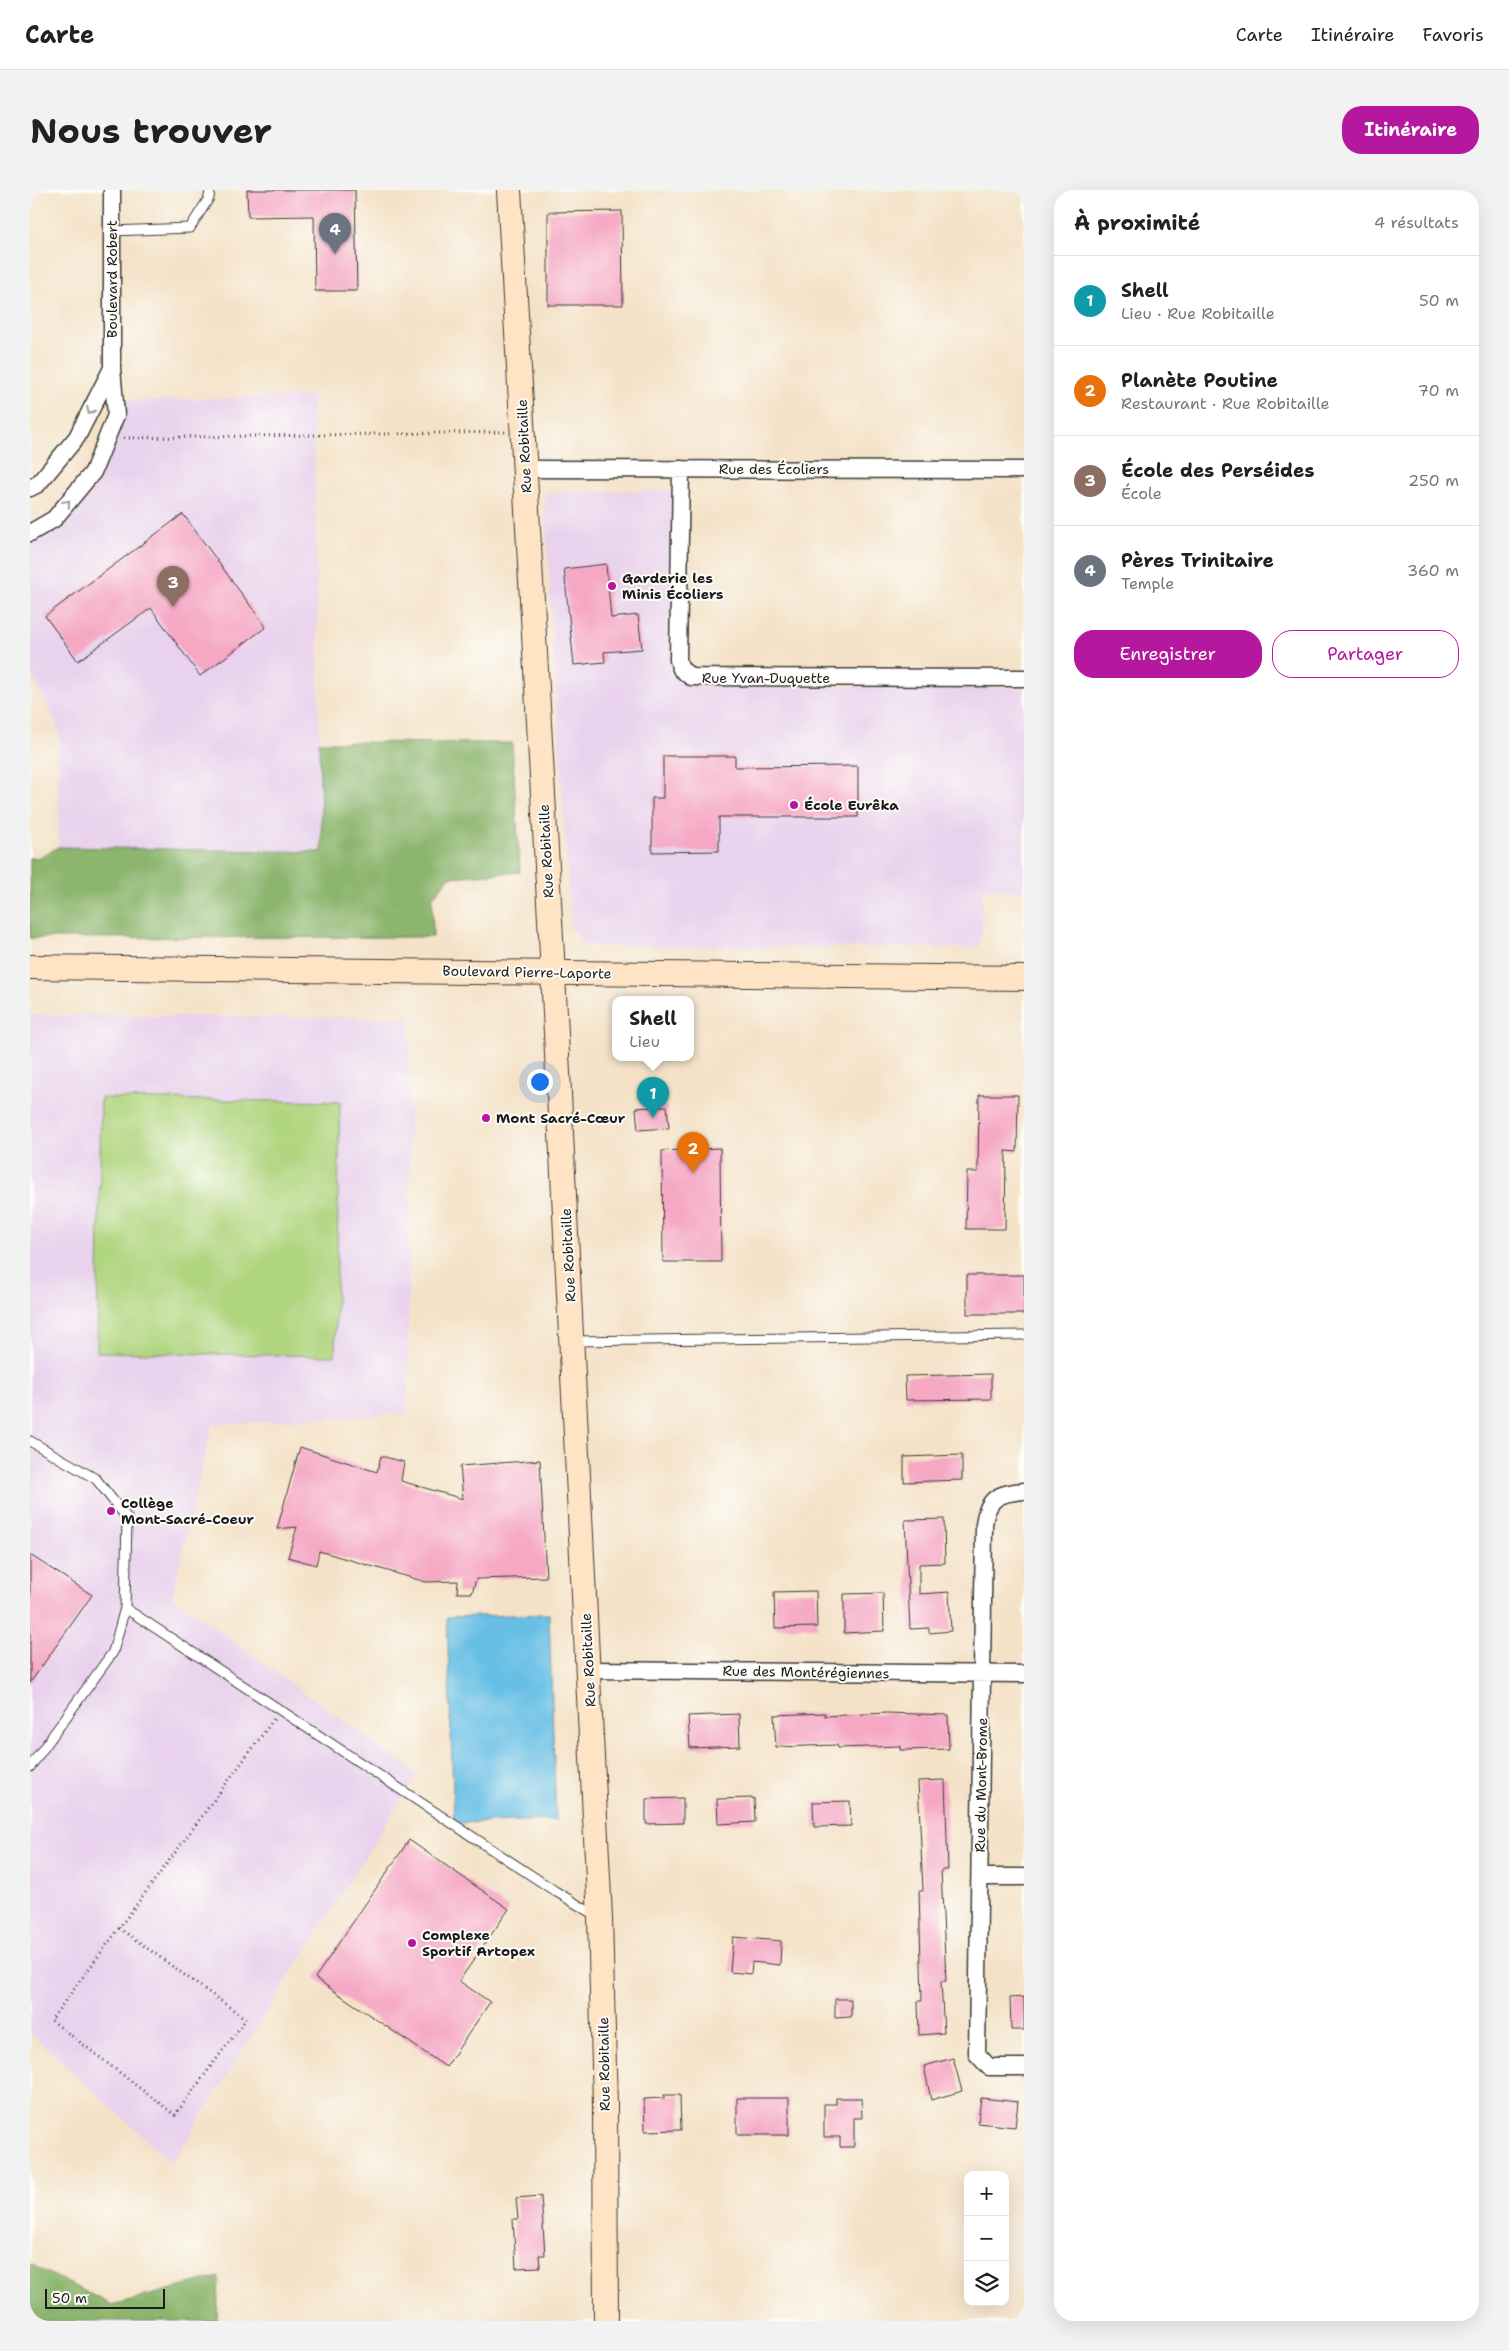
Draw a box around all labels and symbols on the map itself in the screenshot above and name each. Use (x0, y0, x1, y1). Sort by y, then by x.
pin: 4 (319, 213, 351, 254)
street label: Boulevard Robert (103, 220, 121, 338)
street label: Rue Robitaille (513, 398, 535, 493)
one-way arrow (86, 406, 96, 415)
street label: Rue des Écoliers (719, 460, 829, 478)
one-way arrow (62, 499, 71, 508)
pin: 3 (157, 566, 189, 607)
place label: Garderie les Minis Écoliers (622, 569, 724, 603)
marker: Garderie les Minis Écoliers (606, 580, 618, 592)
street label: Rue Yvan-Duquette (702, 669, 830, 687)
place label: École Eurêka (804, 796, 899, 814)
marker: École Eurêka (788, 799, 800, 811)
street label: Rue Robitaille (535, 803, 557, 898)
street label: Boulevard Pierre-Laporte (442, 962, 612, 982)
your location (527, 1069, 553, 1095)
pin: 1 (637, 1077, 669, 1118)
place label: Mont Sacré-Cœur (496, 1109, 626, 1127)
marker: Mont Sacré-Cœur (480, 1112, 492, 1124)
pin: 2 (677, 1132, 709, 1173)
street label: Rue Robitaille (557, 1207, 579, 1302)
place label: Collège Mont-Sacré-Coeur (121, 1494, 255, 1528)
marker: Collège Mont-Sacré-Coeur (105, 1505, 117, 1517)
street label: Rue Robitaille (577, 1612, 599, 1707)
street label: Rue des Montérégiennes (722, 1662, 890, 1682)
street label: Rue du Mont-Brome (971, 1717, 991, 1853)
place label: Complexe Sportif Artopex (422, 1926, 535, 1960)
marker: Complexe Sportif Artopex (406, 1937, 418, 1949)
street label: Rue Robitaille (594, 2017, 614, 2111)
scale bar (45, 2286, 165, 2309)

